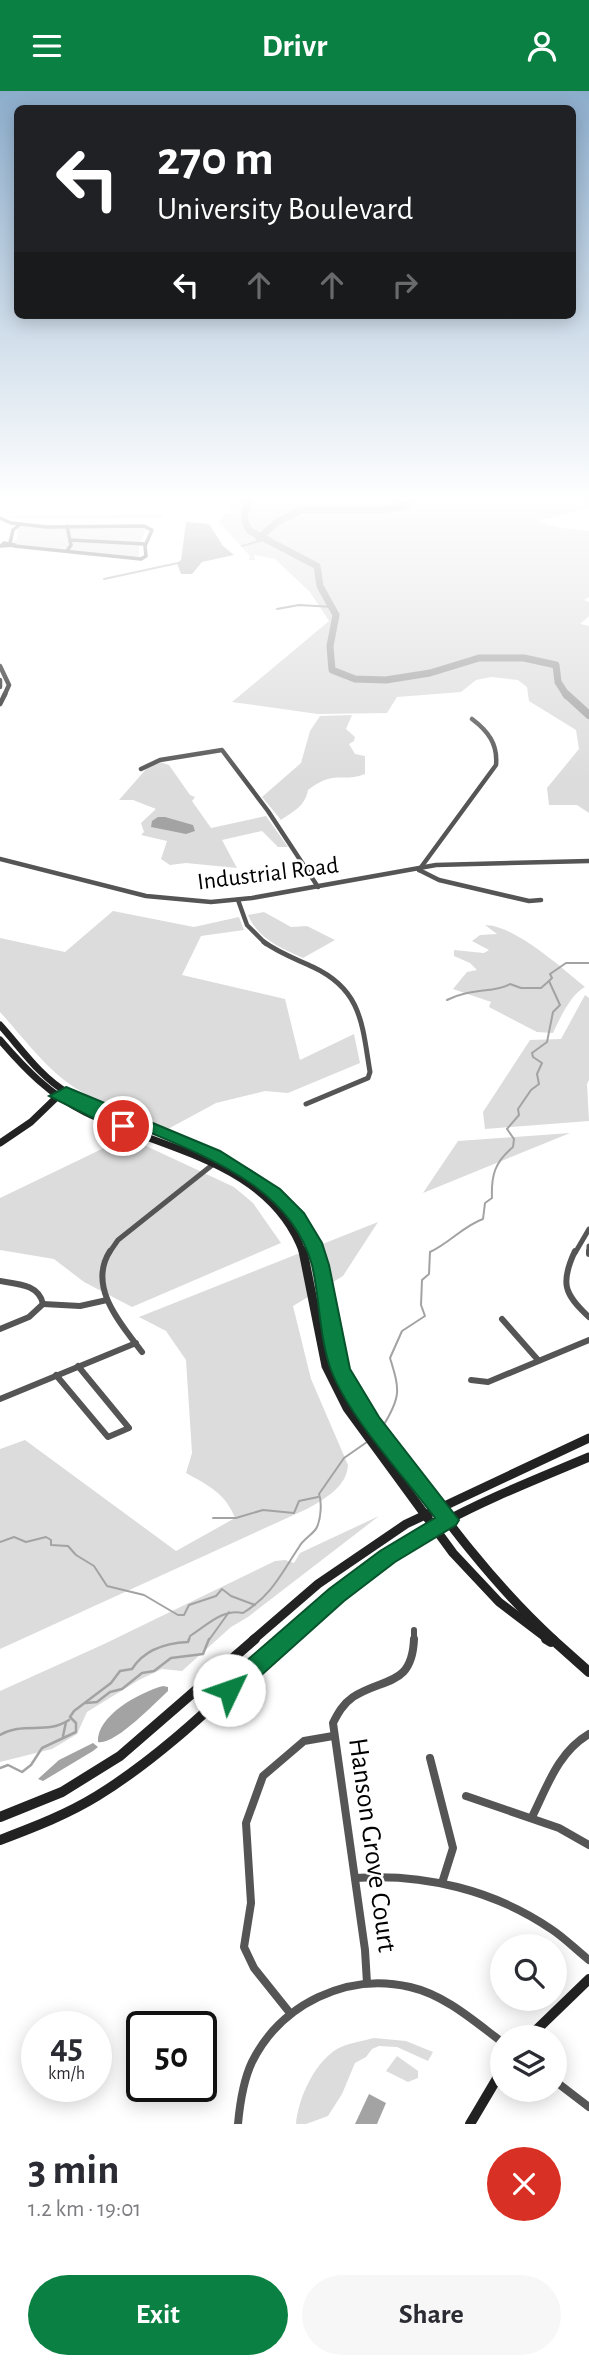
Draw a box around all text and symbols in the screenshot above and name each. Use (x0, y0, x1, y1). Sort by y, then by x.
icon: menu (28, 27, 66, 65)
icon: person (523, 27, 561, 65)
text: Drivr (262, 30, 327, 62)
icon: left (42, 133, 133, 224)
text: 270 m (157, 135, 274, 184)
text: University Boulevard (157, 193, 413, 225)
icon: left (167, 266, 205, 304)
icon: ahead (240, 266, 278, 304)
icon: ahead (313, 266, 351, 304)
icon: right (386, 266, 424, 304)
street label: Industrial Road (196, 853, 340, 895)
pin (93, 1096, 153, 1156)
icon: arrive (104, 1107, 142, 1145)
position arrow (192, 1653, 266, 1727)
street label: Hanson Grove Court (343, 1736, 401, 1954)
map controls (490, 1934, 567, 2102)
button: search (490, 1934, 567, 2011)
speed limit sign: 50 (126, 2011, 217, 2102)
button: layers (490, 2025, 567, 2102)
text: 45 (50, 2030, 83, 2065)
text: km/h (48, 2065, 85, 2083)
button: close (487, 2147, 561, 2221)
text: 3 min (28, 2149, 120, 2191)
text: 1.2 km · 19:01 (28, 2198, 141, 2221)
button: Exit (28, 2275, 288, 2355)
button: Share (302, 2275, 561, 2355)

